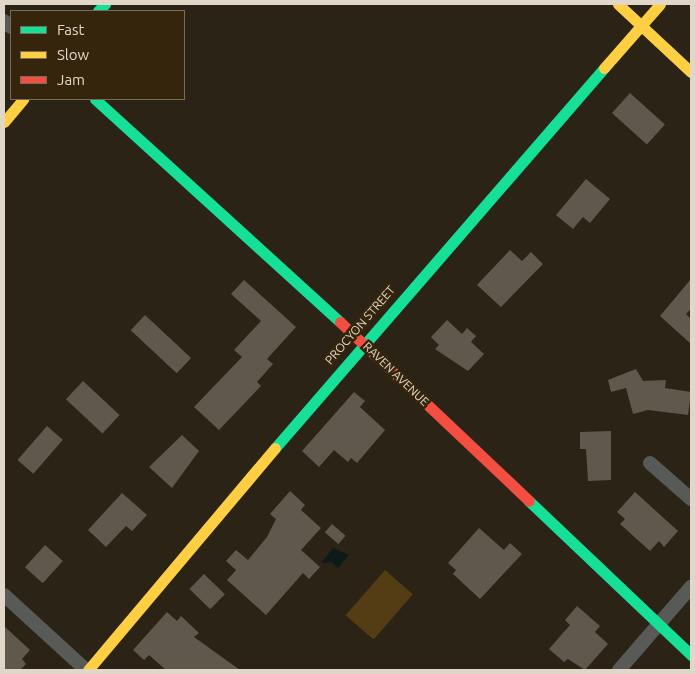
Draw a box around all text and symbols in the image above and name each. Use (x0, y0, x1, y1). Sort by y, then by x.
legend (10, 10, 185, 100)
text: Fast (57, 21, 84, 38)
text: Slow (57, 46, 89, 63)
text: Jam (57, 71, 85, 88)
street label: PROCYON STREET (322, 283, 398, 367)
street label: RAVEN AVENUE (360, 339, 432, 409)

